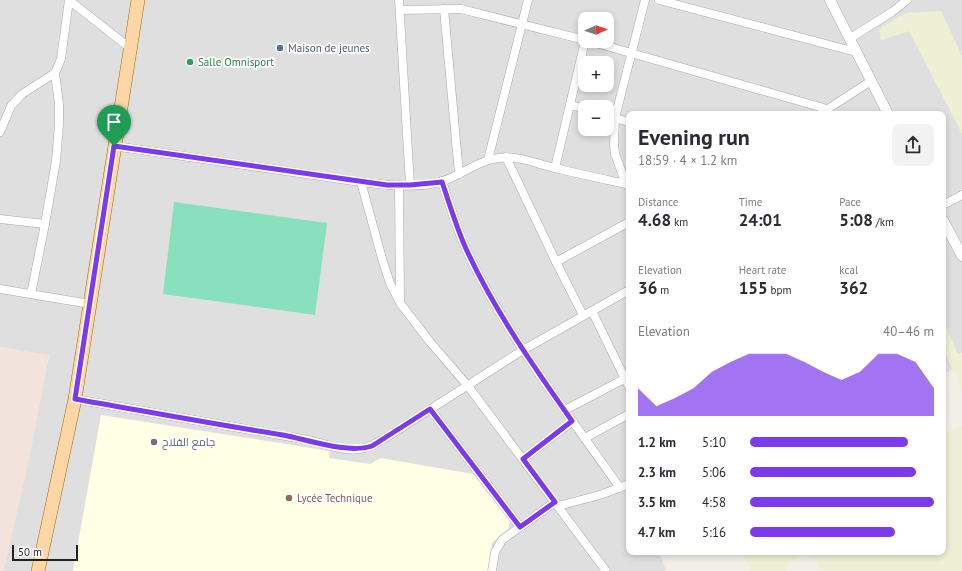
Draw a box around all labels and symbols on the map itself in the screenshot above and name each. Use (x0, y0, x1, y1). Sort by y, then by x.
north arrow (578, 12, 614, 48)
place label: Maison de jeunes (288, 41, 370, 55)
marker: Maison de jeunes (275, 43, 285, 53)
place label: Salle Omnisport (198, 55, 274, 69)
marker: Salle Omnisport (185, 57, 195, 67)
pin (97, 105, 131, 146)
place label: جامع الفلاح (162, 435, 215, 450)
marker: جامع الفلاح (149, 437, 159, 447)
place label: Lycée Technique (297, 491, 373, 505)
marker: Lycée Technique (284, 493, 294, 503)
scale bar (12, 543, 78, 562)

